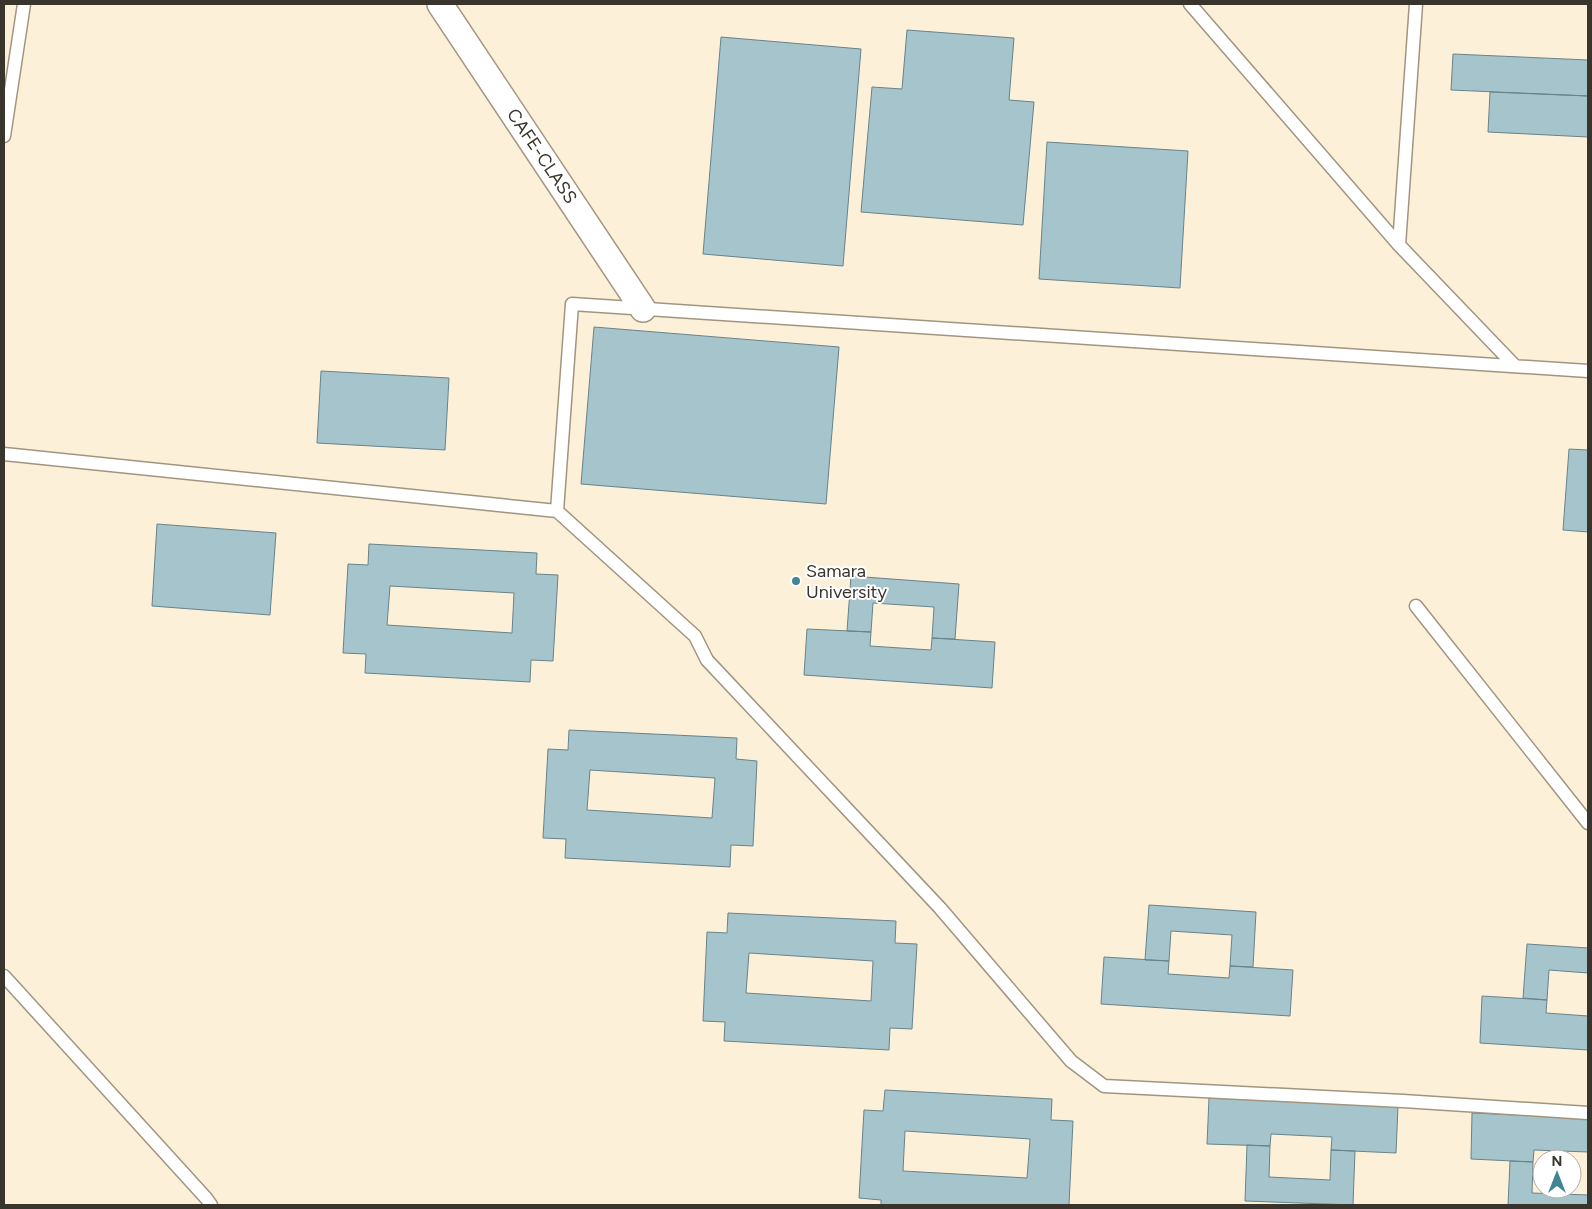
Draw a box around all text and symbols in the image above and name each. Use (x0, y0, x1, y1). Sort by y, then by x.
street label: CAFE-CLASS (502, 104, 582, 208)
place label: Samara University (806, 560, 887, 603)
marker: Samara University (790, 575, 802, 587)
north arrow (1532, 1149, 1582, 1199)
text: N (1552, 1153, 1562, 1170)

